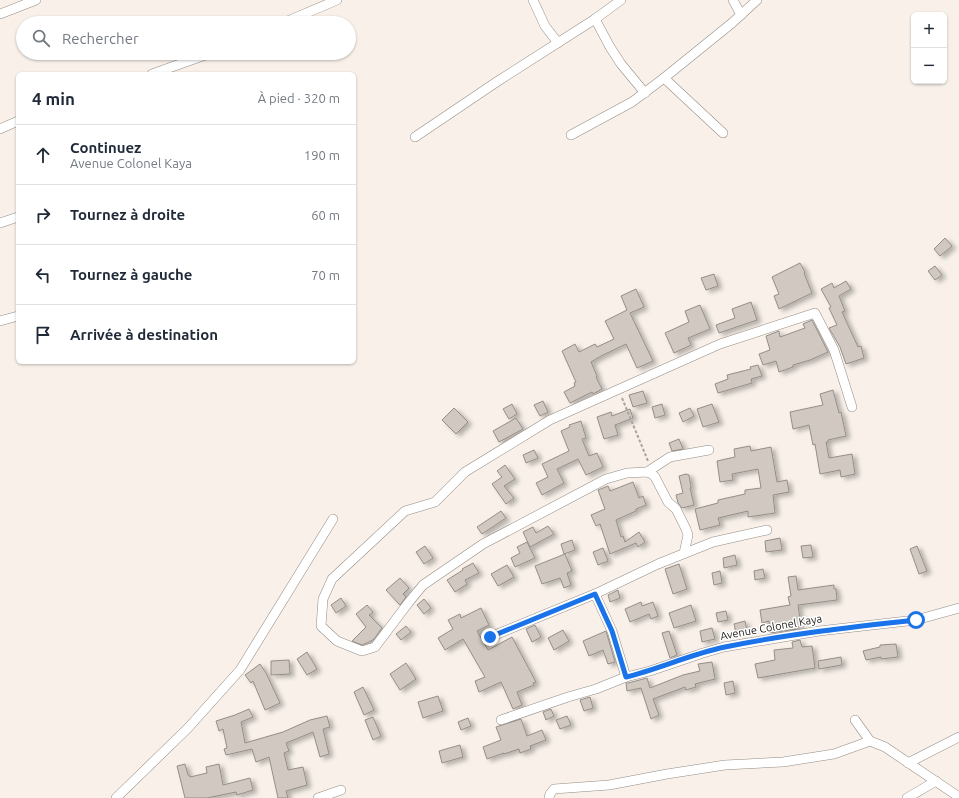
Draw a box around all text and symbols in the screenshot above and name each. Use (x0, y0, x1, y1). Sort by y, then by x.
map controls (911, 12, 947, 84)
button: + (911, 12, 947, 48)
search box (16, 16, 356, 60)
icon: search (30, 27, 52, 49)
text: Rechercher (62, 30, 139, 47)
button: − (911, 48, 947, 84)
text: 4 min (32, 89, 75, 108)
text: À pied · 320 m (258, 91, 340, 105)
text: Continuez (70, 139, 141, 156)
icon: ahead (32, 144, 54, 166)
text: 190 m (304, 148, 340, 162)
text: Avenue Colonel Kaya (70, 156, 192, 170)
icon: right (32, 204, 54, 226)
text: Tournez à droite (70, 206, 185, 223)
text: 60 m (311, 208, 340, 222)
icon: left (32, 264, 54, 286)
text: Tournez à gauche (70, 266, 193, 283)
text: 70 m (311, 268, 340, 282)
icon: arrive (32, 324, 54, 346)
text: Arrivée à destination (70, 326, 218, 343)
route start (907, 611, 925, 629)
street label: Avenue Colonel Kaya (719, 612, 823, 642)
route end (481, 628, 499, 646)

